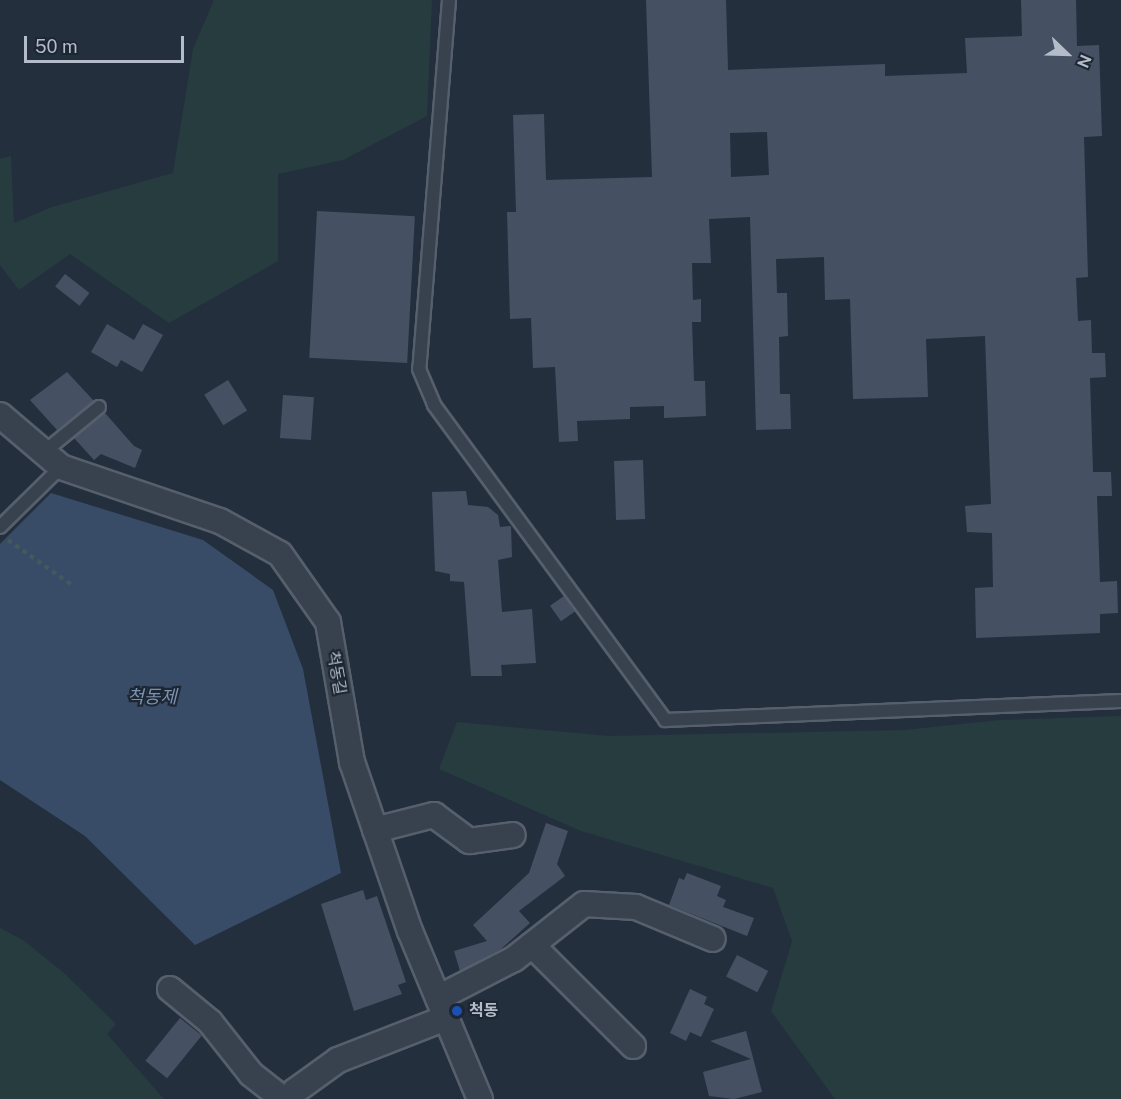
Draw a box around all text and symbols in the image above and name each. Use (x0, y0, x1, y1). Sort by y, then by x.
scale bar (27, 24, 188, 62)
north arrow (1037, 24, 1097, 84)
text: 50 m (35, 36, 78, 57)
text: N (1073, 52, 1095, 71)
street label: 척동길 (323, 650, 349, 696)
water label: 척동제 (127, 686, 177, 708)
place label: 척동 (469, 1001, 498, 1021)
marker: 척동 (450, 1004, 464, 1018)

